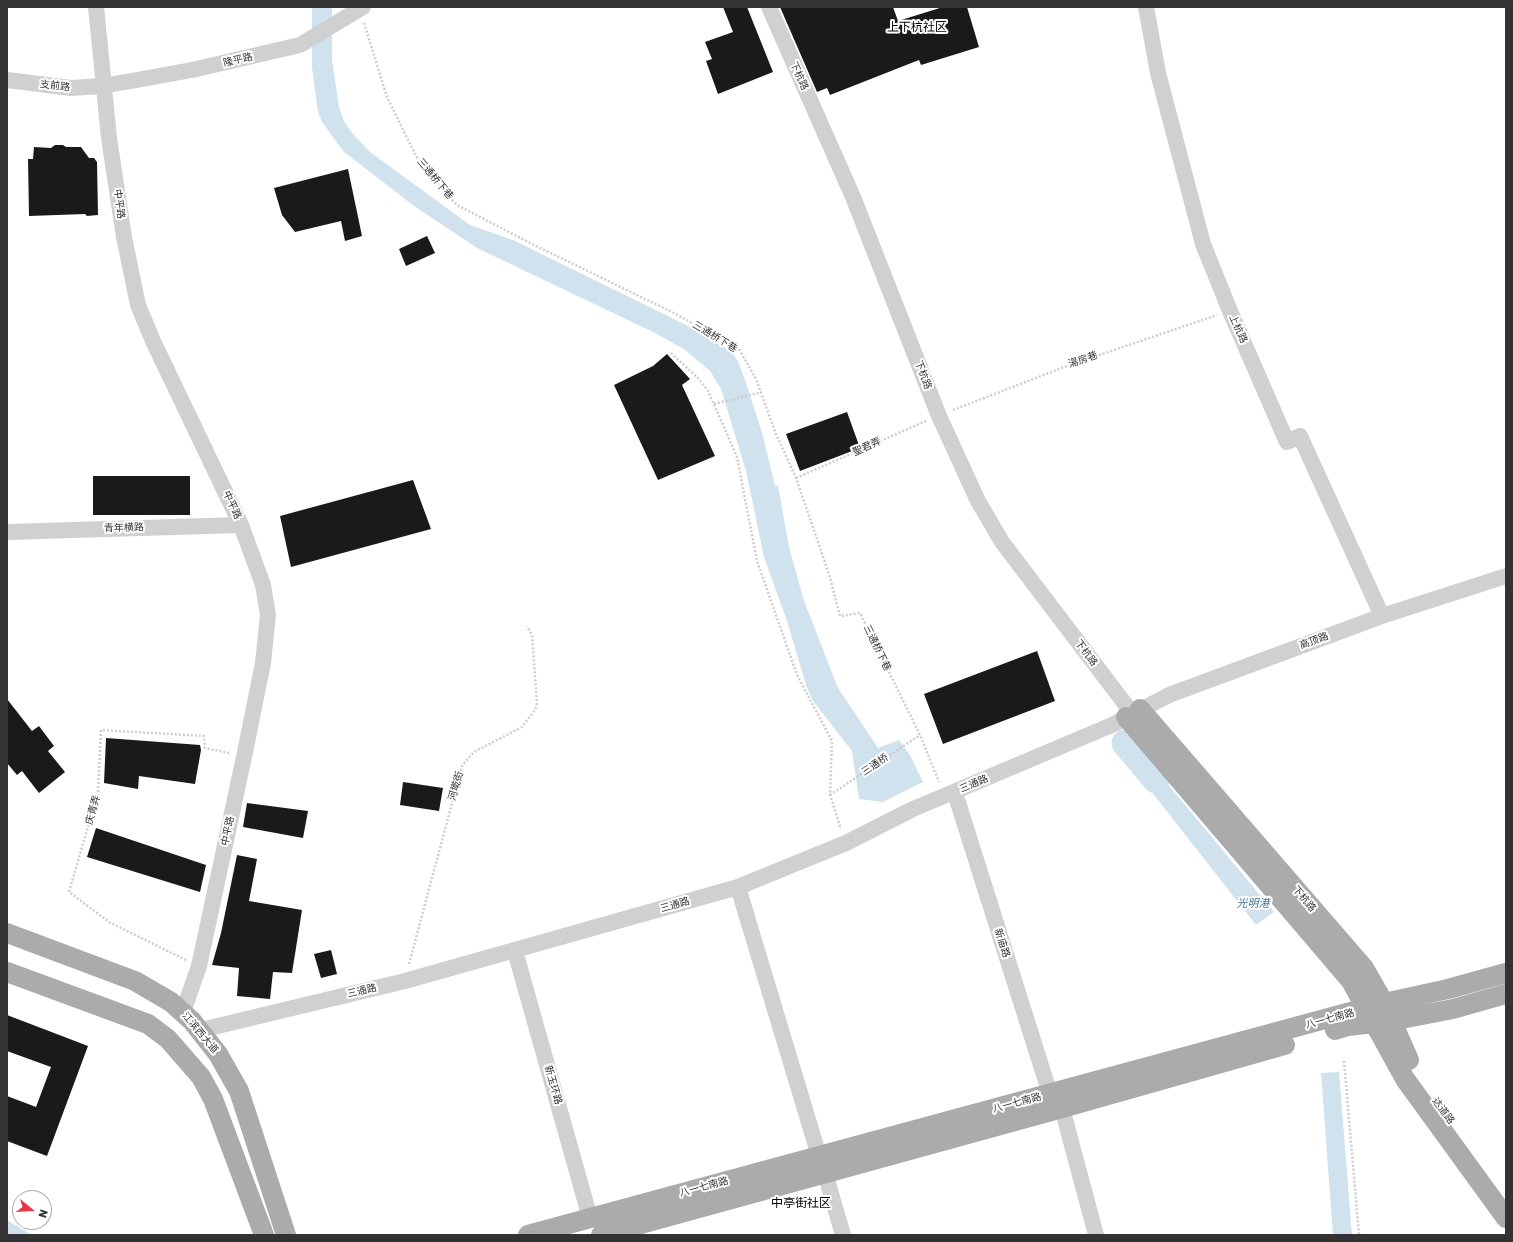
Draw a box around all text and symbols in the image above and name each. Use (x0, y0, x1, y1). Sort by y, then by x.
district label: 上下杭社区 (887, 21, 947, 35)
street label: 隆平路 (222, 51, 254, 69)
street label: 下杭路 (787, 60, 811, 92)
street label: 支前路 (39, 78, 71, 94)
street label: 三通桥下巷 (414, 156, 456, 202)
street label: 中平路 (111, 188, 127, 220)
street label: 上杭路 (1226, 313, 1250, 345)
street label: 三通桥下巷 (690, 319, 740, 355)
street label: 湯房巷 (1067, 349, 1099, 371)
street label: 下杭路 (912, 359, 934, 391)
street label: 聖君弄 (851, 435, 883, 459)
street label: 中平路 (220, 489, 244, 521)
street label: 青年横路 (104, 521, 144, 535)
street label: 三通桥下巷 (861, 623, 893, 673)
street label: 高顶路 (1298, 630, 1330, 652)
street label: 下杭路 (1072, 637, 1100, 669)
street label: 三通桥 (859, 752, 891, 778)
street label: 河墘街 (446, 770, 466, 802)
street label: 三通路 (958, 773, 990, 795)
street label: 庆青弄 (83, 794, 103, 826)
street label: 中平路 (219, 815, 237, 847)
street label: 下杭路 (1290, 884, 1318, 914)
street label: 三通路 (659, 895, 691, 915)
water label: 光明港 (1237, 897, 1269, 911)
street label: 新庙路 (992, 927, 1012, 959)
street label: 三通路 (346, 982, 378, 1000)
street label: 八一七南路 (1304, 1007, 1356, 1031)
street label: 江滨西大道 (179, 1010, 221, 1056)
street label: 新玉环路 (542, 1064, 564, 1106)
street label: 八一七南路 (991, 1091, 1043, 1115)
street label: 达道路 (1429, 1095, 1457, 1127)
street label: 八一七南路 (678, 1175, 730, 1199)
north arrow (12, 1190, 52, 1230)
district label: 中亭街社区 (771, 1197, 831, 1211)
text: N (36, 1208, 50, 1219)

